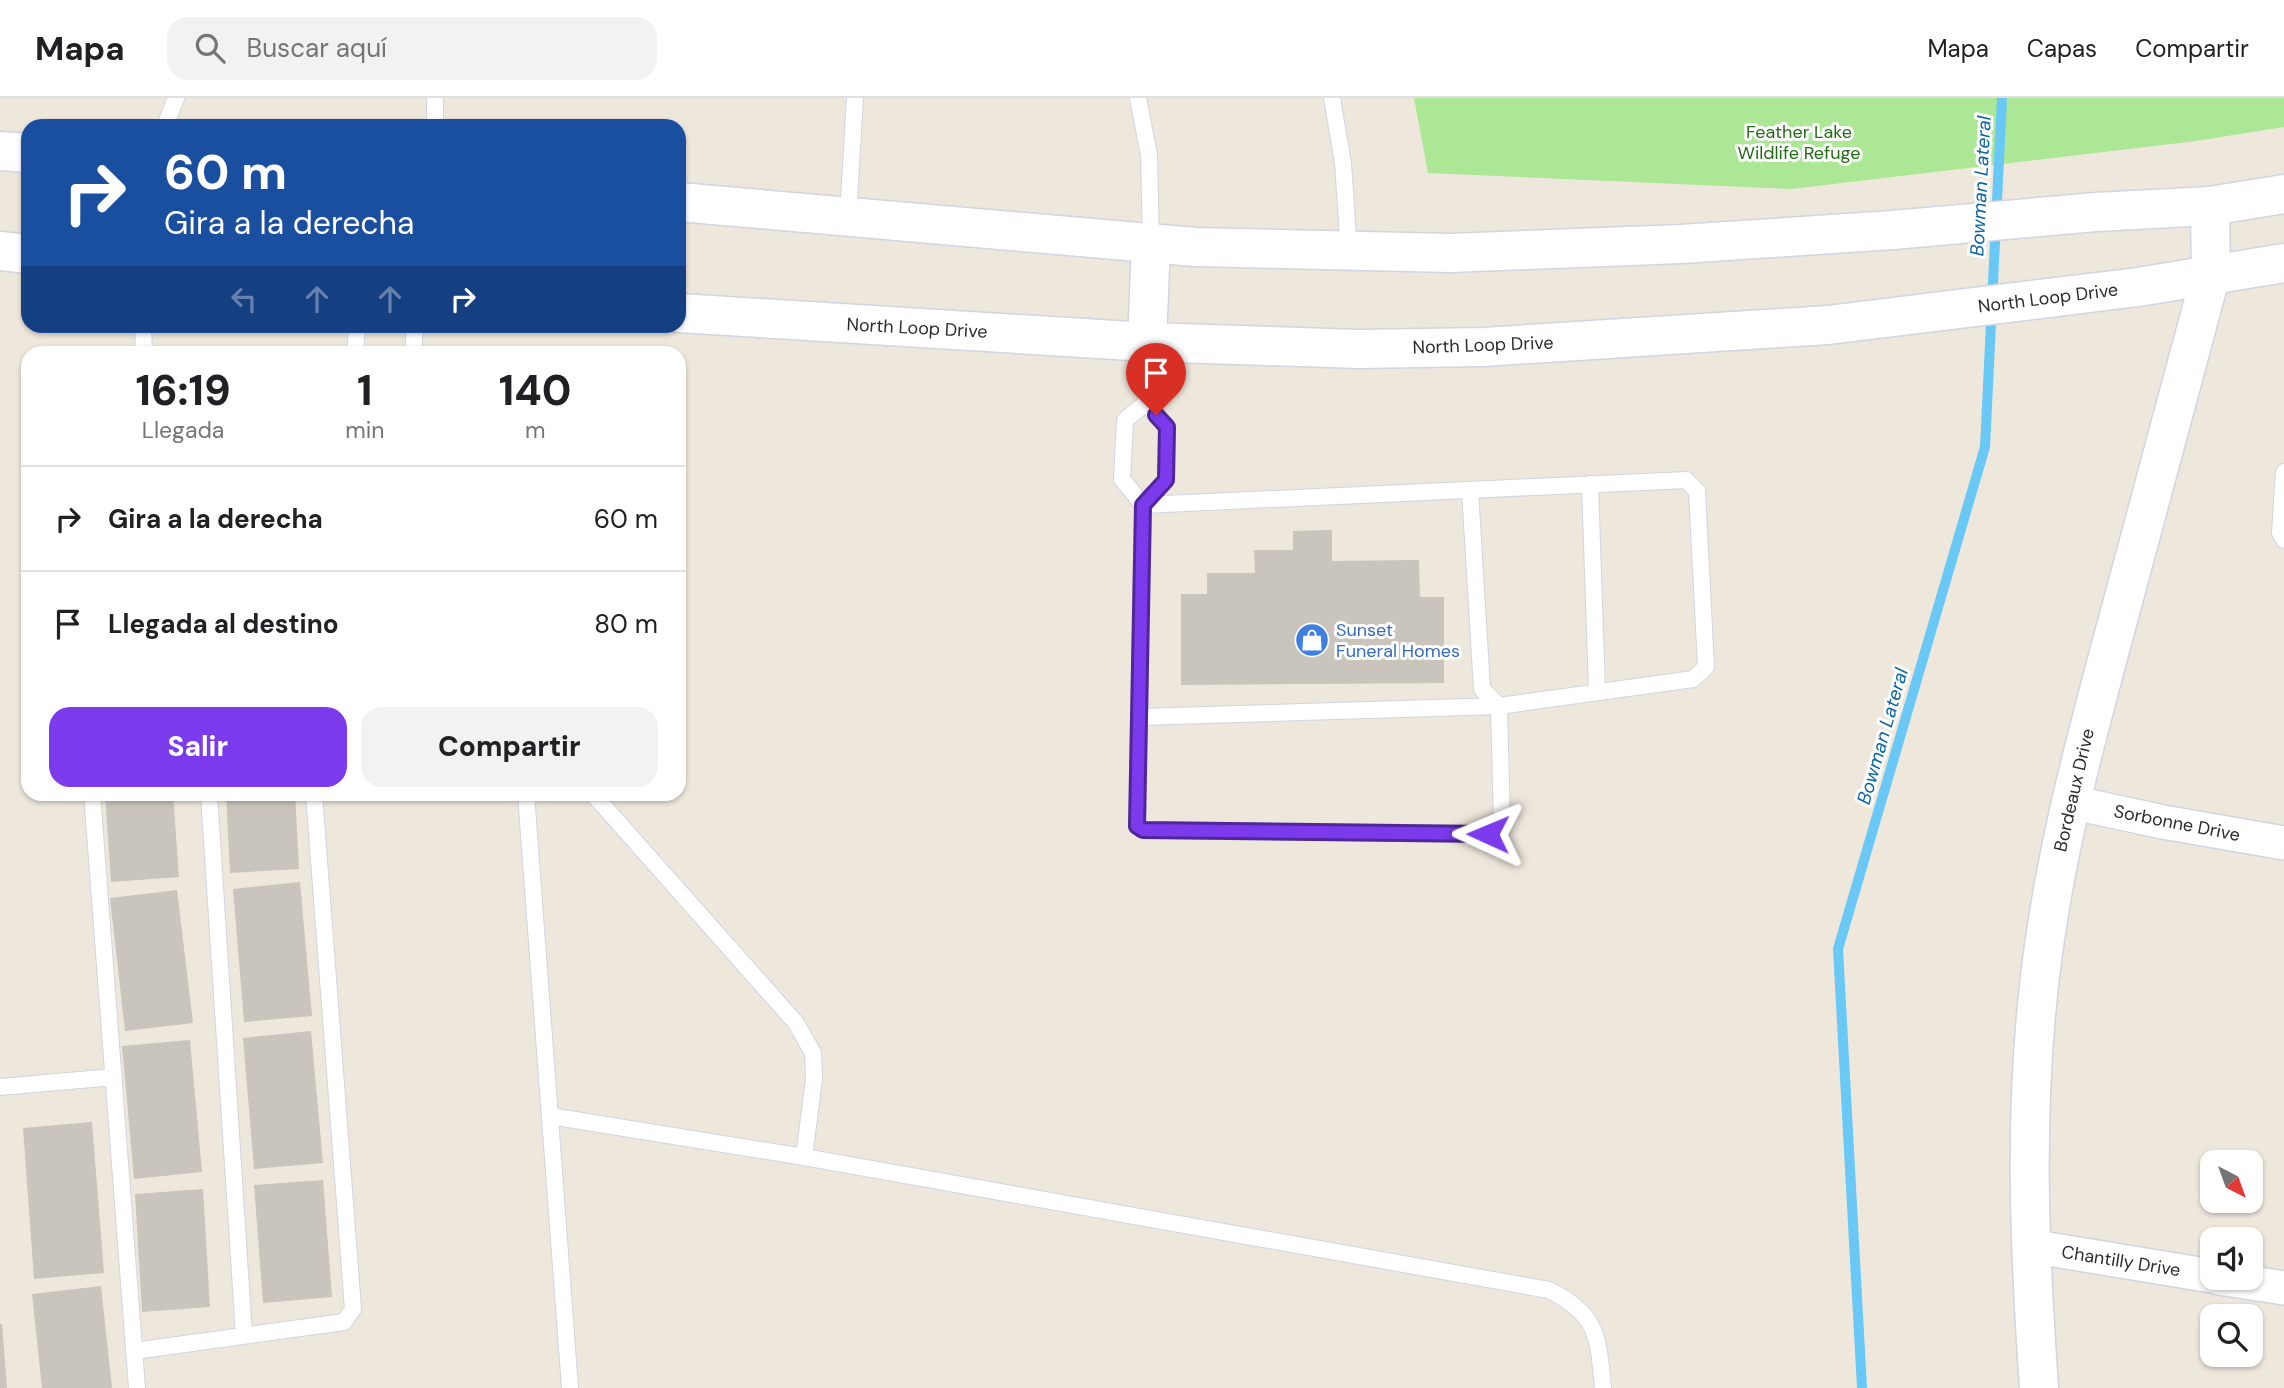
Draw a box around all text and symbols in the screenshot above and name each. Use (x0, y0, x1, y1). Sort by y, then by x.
search box (167, 17, 657, 80)
text: Mapa (35, 27, 125, 70)
icon: search (191, 29, 229, 67)
text: Buscar aquí (247, 31, 387, 65)
text: Mapa (1927, 33, 1989, 64)
text: Capas (2027, 33, 2097, 64)
text: Compartir (2135, 33, 2249, 64)
water label: Bowman Lateral (1964, 114, 1997, 257)
park label: Feather Lake Wildlife Refuge (1738, 120, 1860, 165)
text: 60 m (164, 140, 287, 204)
icon: right (49, 147, 140, 238)
text: Gira a la derecha (164, 202, 414, 244)
street label: North Loop Drive (1977, 277, 2119, 319)
icon: left (225, 280, 263, 318)
icon: ahead (298, 280, 336, 318)
icon: ahead (371, 280, 409, 318)
icon: right (444, 280, 482, 318)
street label: North Loop Drive (846, 312, 988, 344)
street label: North Loop Drive (1412, 331, 1554, 359)
pin (1126, 343, 1186, 415)
icon: arrive (1137, 354, 1175, 392)
text: 16:19 (135, 363, 231, 418)
text: 1 (357, 363, 373, 418)
text: 140 (499, 363, 572, 418)
text: Llegada (142, 415, 224, 445)
text: min (345, 415, 384, 445)
text: m (525, 415, 545, 445)
icon: right (49, 500, 87, 538)
text: Gira a la derecha (108, 502, 323, 536)
text: 60 m (594, 502, 658, 536)
icon: arrive (49, 605, 87, 643)
text: Llegada al destino (108, 607, 339, 641)
text: 80 m (594, 607, 658, 641)
place label: Sunset Funeral Homes (1336, 618, 1460, 663)
shop icon: Sunset Funeral Homes (1293, 621, 1331, 659)
water label: Bowman Lateral (1851, 664, 1914, 807)
button: Salir (49, 707, 347, 787)
button: Compartir (361, 707, 658, 787)
street label: Bordeaux Drive (2048, 726, 2100, 854)
position arrow (1451, 797, 1525, 871)
street label: Sorbonne Drive (2112, 799, 2242, 847)
north arrow (2200, 1150, 2263, 1213)
map controls (2200, 1150, 2263, 1367)
button: sound (2200, 1227, 2263, 1290)
street label: Chantilly Drive (2060, 1240, 2182, 1282)
button: search (2200, 1304, 2263, 1367)

